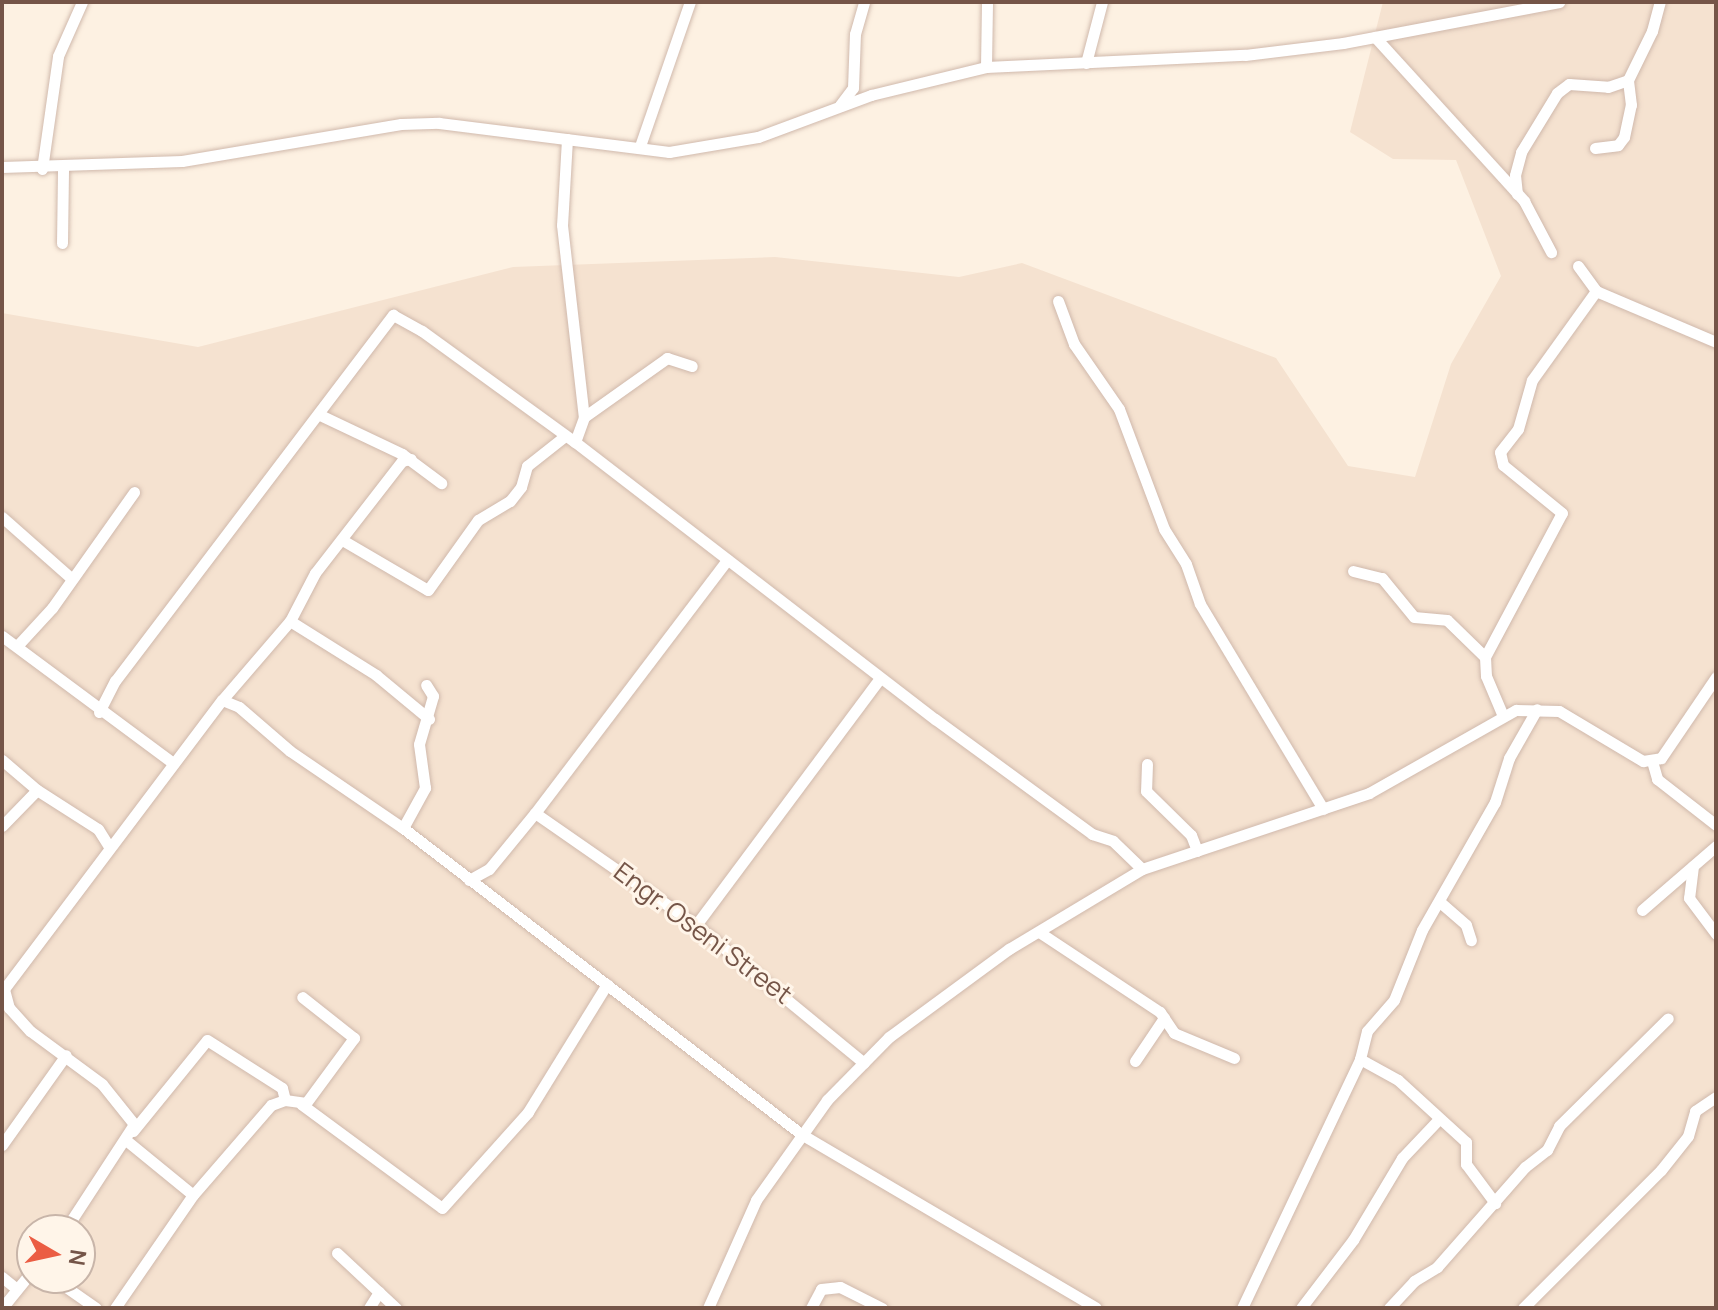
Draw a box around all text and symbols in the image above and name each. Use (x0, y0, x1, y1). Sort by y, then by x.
street label: Engr. Oseni Street (608, 856, 798, 1010)
north arrow (16, 1214, 96, 1294)
text: N (62, 1247, 94, 1268)

